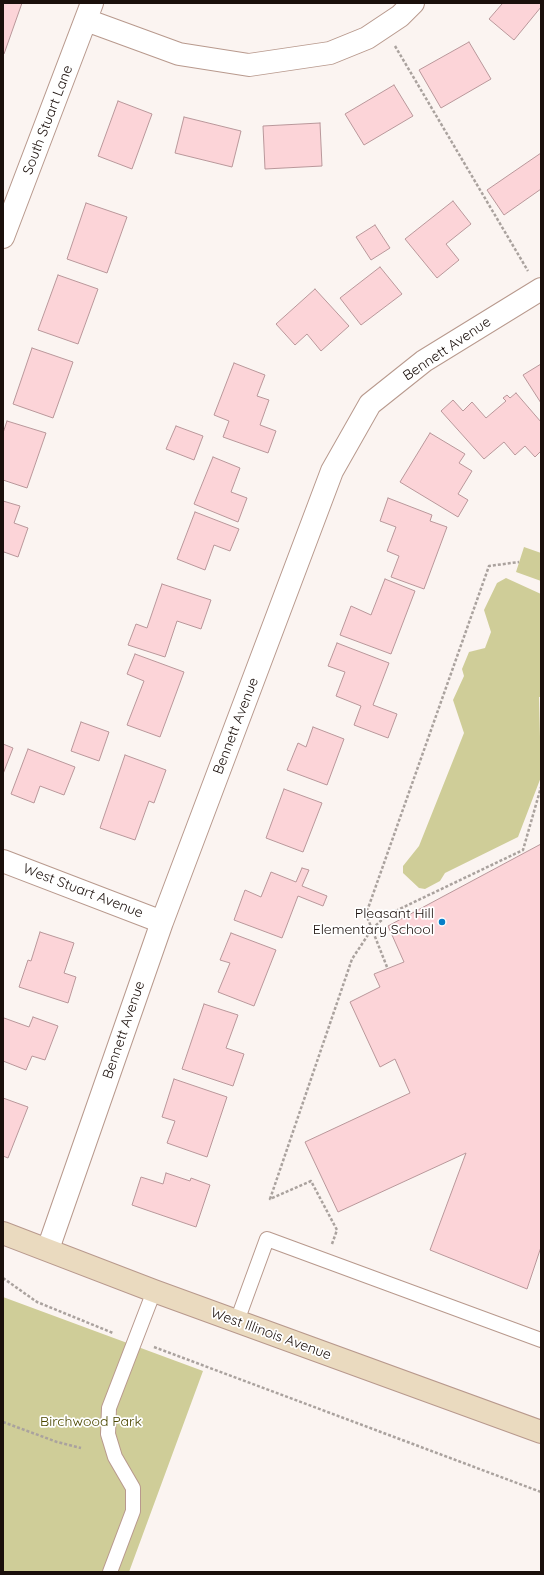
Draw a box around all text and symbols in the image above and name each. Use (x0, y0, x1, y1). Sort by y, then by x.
street label: South Stuart Lane (19, 63, 77, 177)
street label: Bennett Avenue (400, 313, 494, 385)
street label: Bennett Avenue (210, 675, 262, 777)
street label: West Stuart Avenue (21, 860, 145, 922)
place label: Pleasant Hill Elementary School (313, 906, 434, 938)
marker: Pleasant Hill Elementary School (437, 917, 447, 927)
street label: Bennett Avenue (99, 979, 149, 1081)
street label: West Illinois Avenue (208, 1304, 334, 1364)
park label: Birchwood Park (40, 1414, 142, 1430)

